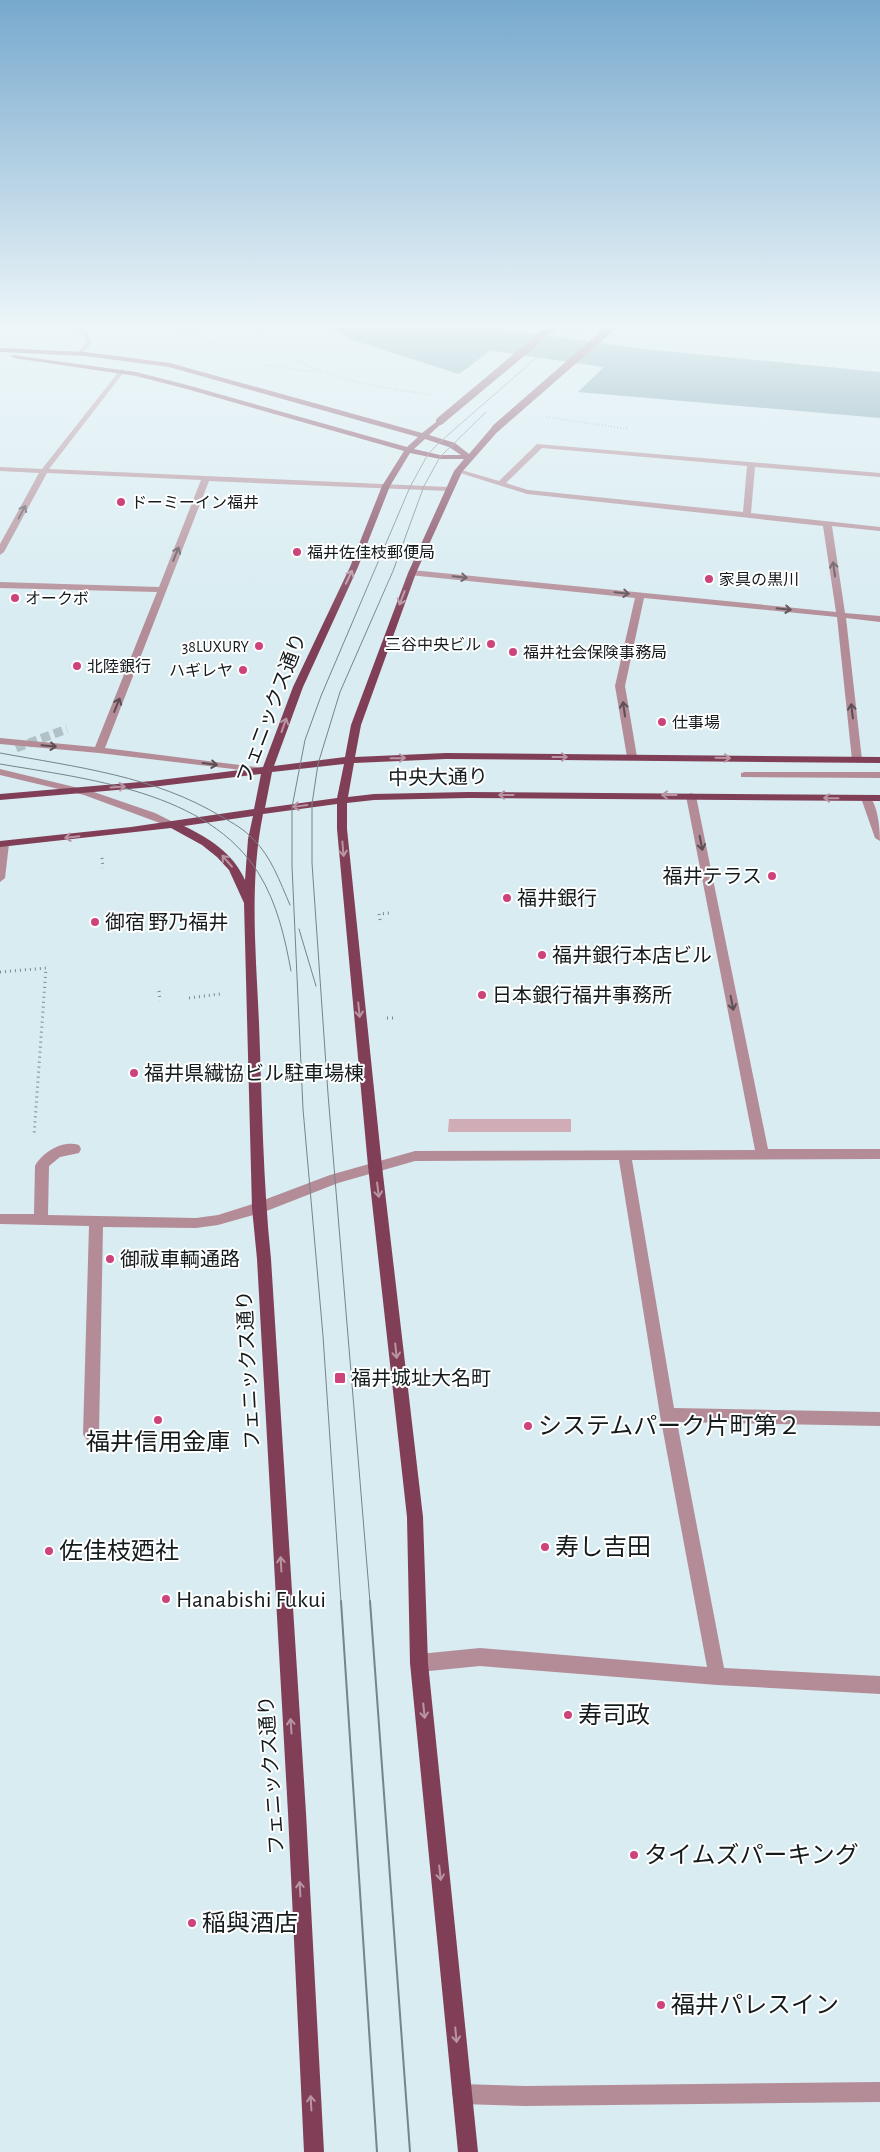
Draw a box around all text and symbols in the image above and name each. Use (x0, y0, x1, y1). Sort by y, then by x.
place label: ドーミーイン福井 (131, 494, 259, 511)
marker: ドーミーイン福井 (115, 496, 127, 508)
one-way arrow (18, 505, 27, 520)
place label: 福井佐佳枝郵便局 (307, 544, 435, 561)
marker: 福井佐佳枝郵便局 (291, 546, 303, 558)
one-way arrow (172, 547, 182, 562)
one-way arrow (829, 561, 839, 577)
one-way arrow (345, 570, 354, 585)
place label: 家具の黒川 (719, 571, 799, 588)
one-way arrow (452, 573, 468, 582)
marker: 家具の黒川 (703, 573, 715, 585)
one-way arrow (614, 589, 630, 598)
one-way arrow (397, 590, 406, 606)
place label: オークボ (25, 591, 89, 607)
marker: オークボ (9, 592, 21, 604)
one-way arrow (775, 605, 791, 614)
street label: フェニックス通り (233, 630, 310, 786)
place label: 三谷中央ビル (385, 636, 481, 653)
marker: 三谷中央ビル (485, 638, 497, 650)
place label: 38LUXURY (182, 639, 250, 655)
marker: 38LUXURY (253, 640, 265, 652)
place label: 福井社会保険事務局 (523, 644, 667, 661)
marker: 福井社会保険事務局 (507, 646, 519, 658)
place label: 北陸銀行 (87, 658, 151, 675)
marker: 北陸銀行 (71, 660, 83, 672)
place label: ハギレヤ (169, 662, 233, 679)
marker: ハギレヤ (237, 664, 249, 676)
one-way arrow (112, 698, 122, 713)
one-way arrow (618, 701, 628, 717)
one-way arrow (847, 703, 857, 719)
place label: 仕事場 (672, 714, 720, 731)
marker: 仕事場 (656, 716, 668, 728)
one-way arrow (280, 718, 289, 734)
one-way arrow (40, 741, 56, 750)
one-way arrow (552, 752, 568, 762)
one-way arrow (389, 753, 405, 763)
one-way arrow (714, 753, 730, 763)
one-way arrow (202, 759, 218, 769)
street label: 中央大通り (388, 766, 488, 789)
one-way arrow (110, 782, 126, 792)
one-way arrow (499, 790, 515, 800)
one-way arrow (661, 790, 678, 800)
one-way arrow (824, 793, 840, 802)
one-way arrow (292, 801, 308, 811)
one-way arrow (64, 832, 80, 841)
one-way arrow (696, 835, 706, 851)
one-way arrow (338, 841, 347, 857)
one-way arrow (221, 855, 232, 868)
place label: 福井テラス (662, 866, 762, 887)
marker: 福井テラス (766, 870, 778, 882)
place label: 福井銀行 (517, 888, 597, 909)
marker: 福井銀行 (501, 892, 513, 904)
place label: 御宿 野乃福井 (105, 912, 228, 933)
marker: 御宿 野乃福井 (89, 916, 101, 928)
place label: 福井銀行本店ビル (552, 945, 712, 966)
marker: 福井銀行本店ビル (536, 949, 548, 961)
place label: 日本銀行福井事務所 (492, 984, 672, 1006)
marker: 日本銀行福井事務所 (476, 989, 488, 1001)
one-way arrow (728, 994, 737, 1010)
one-way arrow (354, 1002, 364, 1018)
place label: 福井県繊協ビル駐車場棟 (144, 1062, 364, 1084)
marker: 福井県繊協ビル駐車場棟 (128, 1067, 140, 1079)
one-way arrow (373, 1181, 383, 1197)
place label: 御祓車輌通路 (120, 1249, 240, 1270)
marker: 御祓車輌通路 (104, 1253, 116, 1265)
street label: フェニックス通り (234, 1290, 263, 1450)
one-way arrow (391, 1343, 401, 1359)
place label: 福井城址大名町 (351, 1367, 491, 1389)
marker: 福井城址大名町 (333, 1371, 347, 1385)
place label: システムパーク片町第２ (538, 1413, 801, 1439)
marker: 福井信用金庫 (152, 1414, 164, 1426)
marker: システムパーク片町第２ (522, 1420, 534, 1432)
place label: 福井信用金庫 (86, 1429, 230, 1455)
place label: 寿し吉田 (555, 1534, 651, 1560)
place label: 佐佳枝廼社 (59, 1538, 179, 1564)
marker: 寿し吉田 (539, 1541, 551, 1553)
marker: 佐佳枝廼社 (43, 1545, 55, 1557)
one-way arrow (277, 1556, 286, 1572)
place label: Hanabishi Fukui (176, 1588, 326, 1612)
marker: Hanabishi Fukui (160, 1593, 172, 1605)
street label: フェニックス通り (255, 1695, 288, 1855)
place label: 寿司政 (578, 1702, 650, 1728)
one-way arrow (419, 1703, 429, 1719)
marker: 寿司政 (562, 1709, 574, 1721)
one-way arrow (286, 1719, 295, 1735)
place label: タイムズパーキング (644, 1842, 859, 1868)
marker: タイムズパーキング (628, 1849, 640, 1861)
one-way arrow (435, 1865, 445, 1881)
one-way arrow (296, 1881, 305, 1897)
place label: 稲與酒店 (202, 1910, 298, 1936)
marker: 稲與酒店 (186, 1917, 198, 1929)
place label: 福井パレスイン (671, 1992, 839, 2018)
marker: 福井パレスイン (655, 1999, 667, 2011)
one-way arrow (451, 2026, 461, 2042)
one-way arrow (307, 2096, 316, 2112)

